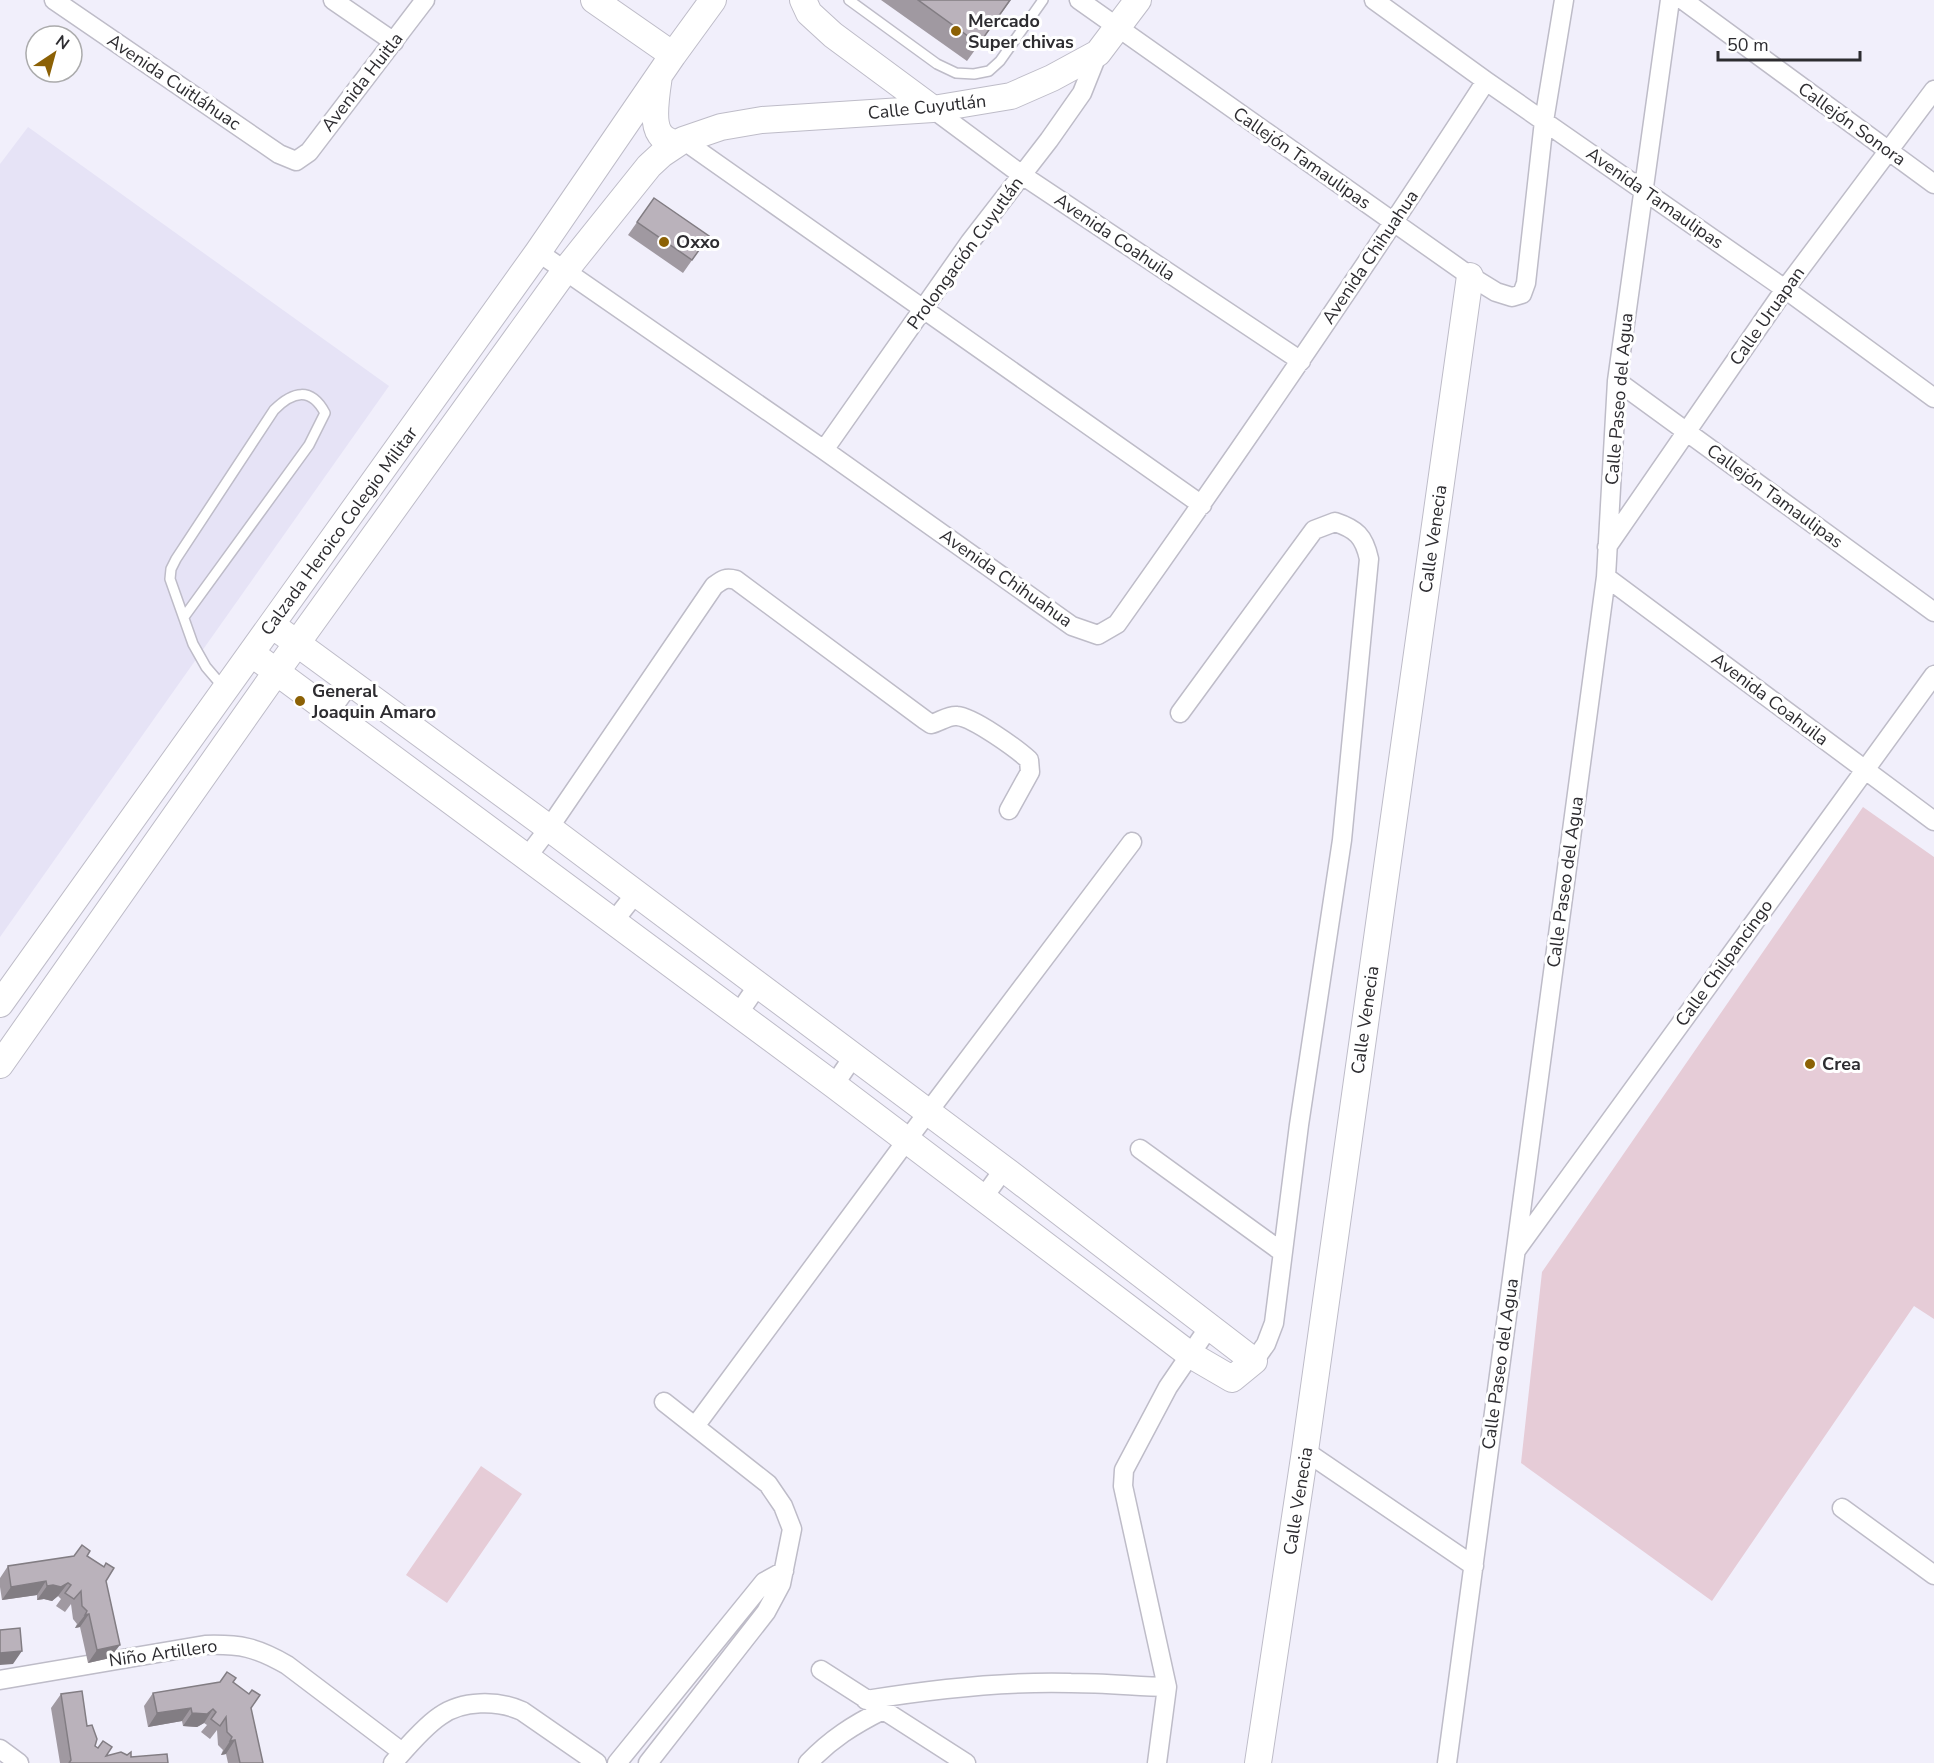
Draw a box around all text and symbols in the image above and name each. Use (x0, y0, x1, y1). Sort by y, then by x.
place label: Mercado Super chivas (968, 9, 1074, 54)
north arrow (24, 24, 84, 84)
marker: Mercado Super chivas (949, 24, 963, 38)
scale bar (1718, 24, 1860, 62)
street label: Avenida Cuitláhuac (103, 28, 245, 136)
street label: Avenida Huitla (316, 28, 408, 136)
text: N (51, 30, 74, 55)
text: 50 m (1727, 33, 1769, 57)
street label: Callejón Sonora (1793, 77, 1911, 171)
street label: Calle Cuyutlán (867, 89, 987, 125)
street label: Callejón Tamaulipas (1228, 101, 1376, 215)
street label: Avenida Tamaulipas (1581, 142, 1729, 254)
street label: Prolongación Cuyutlán (901, 172, 1029, 334)
street label: Avenida Chihuahua (1316, 185, 1424, 329)
street label: Avenida Coahuila (1050, 188, 1180, 286)
place label: Oxxo (676, 230, 720, 254)
marker: Oxxo (657, 235, 671, 249)
street label: Calle Uruapan (1724, 262, 1810, 370)
street label: Calle Paseo del Agua (1600, 312, 1638, 486)
street label: Calzada Heroico Colegio Militar (255, 421, 423, 640)
street label: Callejón Tamaulipas (1702, 438, 1848, 554)
street label: Calle Venecia (1414, 483, 1452, 595)
street label: Avenida Chihuahua (935, 523, 1077, 633)
street label: Avenida Coahuila (1707, 647, 1833, 751)
place label: General Joaquin Amaro (311, 679, 436, 724)
marker: General Joaquin Amaro (293, 694, 307, 708)
street label: Calle Paseo del Agua (1541, 795, 1589, 969)
street label: Calle Chilpancingo (1670, 895, 1778, 1031)
street label: Calle Venecia (1346, 964, 1384, 1076)
place label: Crea (1822, 1052, 1861, 1076)
marker: Crea (1803, 1057, 1817, 1071)
street label: Calle Paseo del Agua (1476, 1277, 1524, 1451)
street label: Calle Venecia (1278, 1445, 1318, 1557)
street label: Niño Artillero (107, 1634, 219, 1672)

